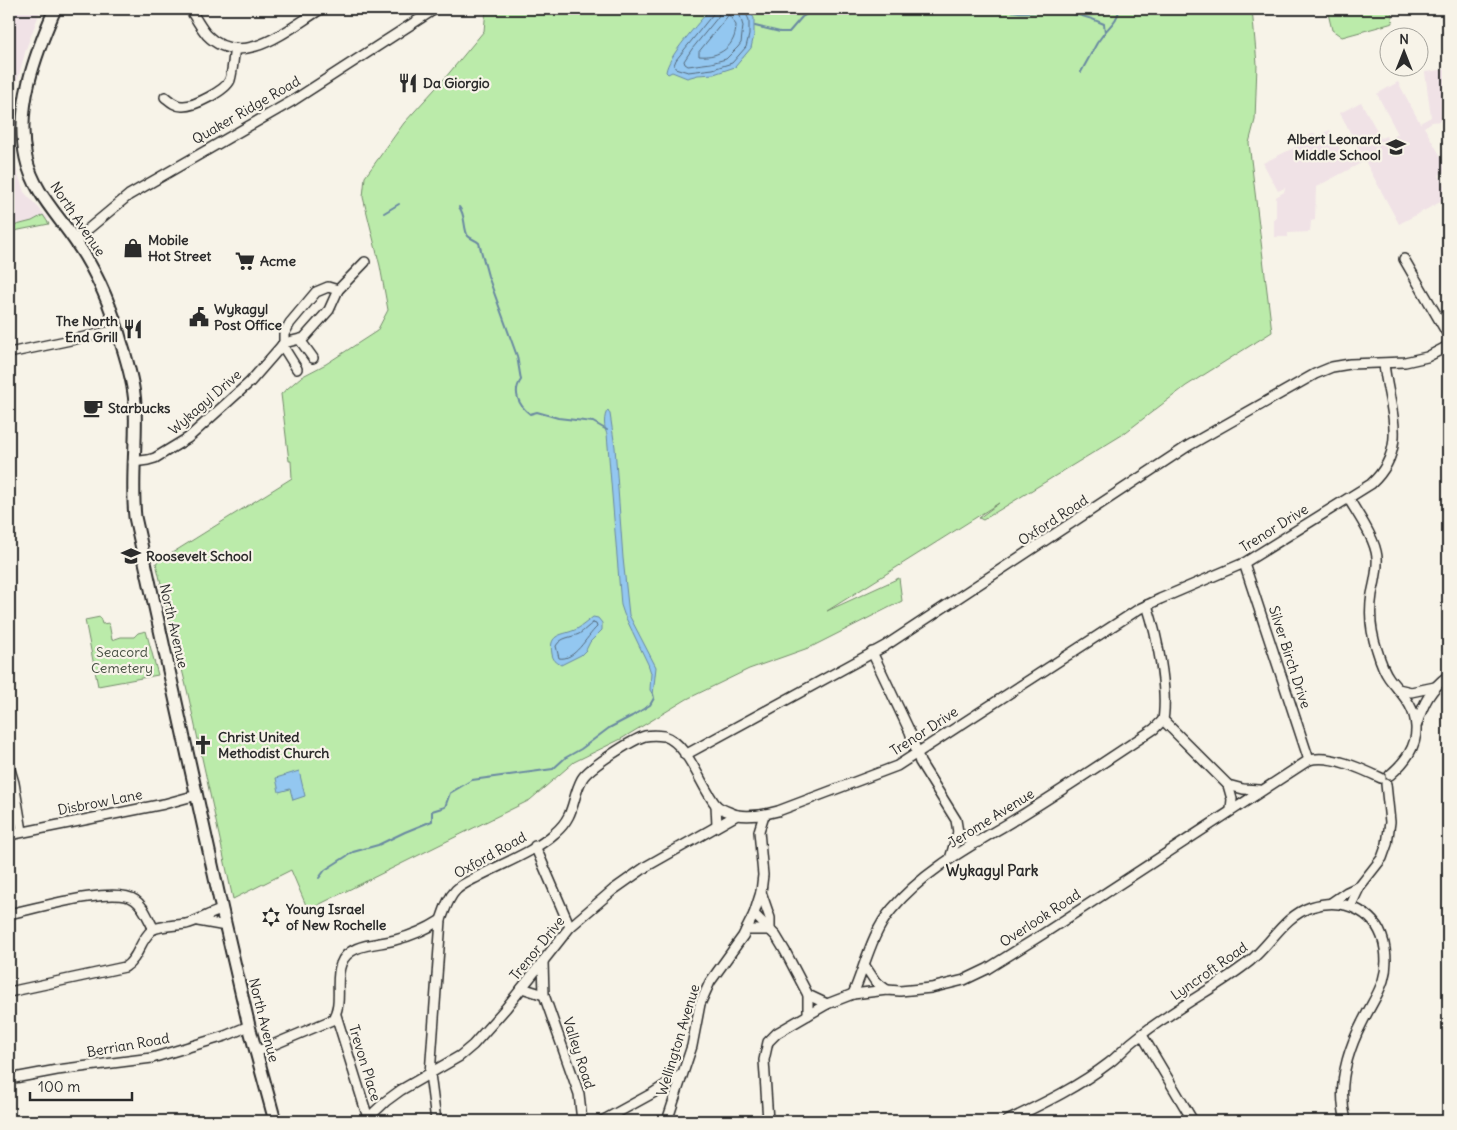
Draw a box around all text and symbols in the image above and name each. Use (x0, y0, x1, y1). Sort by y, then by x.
north arrow (1380, 28, 1430, 78)
text: N (1399, 30, 1409, 48)
street label: Quaker Ridge Road (189, 72, 303, 148)
restaurant icon: Da Giorgio (397, 72, 419, 94)
place label: Da Giorgio (423, 74, 490, 92)
place label: Albert Leonard Middle School (1287, 130, 1382, 164)
school or university icon: Albert Leonard Middle School (1385, 136, 1407, 158)
street label: North Avenue (46, 178, 110, 260)
place label: Mobile Hot Street (148, 231, 212, 265)
shop icon: Mobile Hot Street (122, 237, 144, 259)
supermarket icon: Acme (234, 250, 256, 272)
place label: Acme (260, 252, 296, 270)
place label: Wykagyl Post Office (214, 300, 282, 334)
public building icon: Wykagyl Post Office (188, 306, 210, 328)
place label: The North End Grill (56, 312, 118, 346)
restaurant icon: The North End Grill (122, 318, 144, 340)
street label: Wykagyl Drive (165, 365, 245, 439)
cafe icon: Starbucks (82, 397, 104, 419)
place label: Starbucks (108, 399, 171, 417)
street label: Oxford Road (1015, 491, 1091, 549)
street label: Trenor Drive (1236, 500, 1312, 556)
school or university icon: Roosevelt School (120, 545, 142, 567)
place label: Roosevelt School (146, 547, 252, 565)
street label: North Avenue (156, 582, 192, 670)
street label: Silver Birch Drive (1265, 603, 1315, 711)
park label: Seacord Cemetery (91, 643, 153, 677)
street label: Trenor Drive (887, 702, 961, 760)
place label: Christ United Methodist Church (218, 728, 329, 762)
church icon: Christ United Methodist Church (192, 734, 214, 756)
street label: Jerome Avenue (945, 784, 1037, 852)
street label: Disbrow Lane (56, 785, 144, 819)
street label: Oxford Road (451, 828, 529, 882)
district label: Wykagyl Park (946, 861, 1039, 881)
street label: Overlook Road (996, 885, 1084, 951)
place label: Young Israel of New Rochelle (285, 900, 387, 934)
synagogue icon: Young Israel of New Rochelle (260, 906, 282, 928)
street label: Trenor Drive (506, 912, 568, 984)
street label: Lyncroft Road (1167, 938, 1251, 1004)
street label: North Avenue (245, 976, 283, 1064)
street label: Wellington Avenue (652, 982, 704, 1098)
street label: Valley Road (559, 1015, 599, 1091)
street label: Trevon Place (345, 1022, 385, 1104)
street label: Berrian Road (85, 1029, 171, 1061)
scale bar (30, 1070, 132, 1102)
text: 100 m (38, 1077, 80, 1096)

